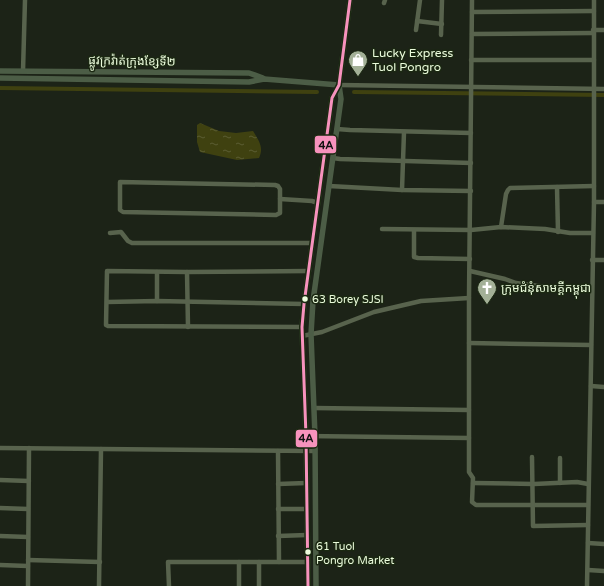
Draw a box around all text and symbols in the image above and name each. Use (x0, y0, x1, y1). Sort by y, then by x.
place label: Lucky Express Tuol Pongro (372, 46, 453, 74)
shop icon: Lucky Express Tuol Pongro (347, 49, 369, 77)
street label: ផ្លូវក្រវ៉ាត់ក្រុងខ្សែទី២ (88, 53, 176, 72)
line badge: 4A (314, 135, 337, 154)
text: 4A (318, 139, 334, 152)
church icon: ក្រុមជំនុំសាមគ្គីកម្ពុជា (476, 277, 498, 305)
place label: ក្រុមជំនុំសាមគ្គីកម្ពុជា (501, 281, 591, 299)
place label: 63 Borey SJSI (312, 293, 384, 306)
marker: 63 Borey SJSI (300, 294, 310, 304)
line badge: 4A (295, 429, 318, 448)
text: 4A (298, 432, 314, 445)
place label: 61 Tuol Pongro Market (316, 540, 395, 567)
marker: 61 Tuol Pongro Market (303, 547, 313, 557)

